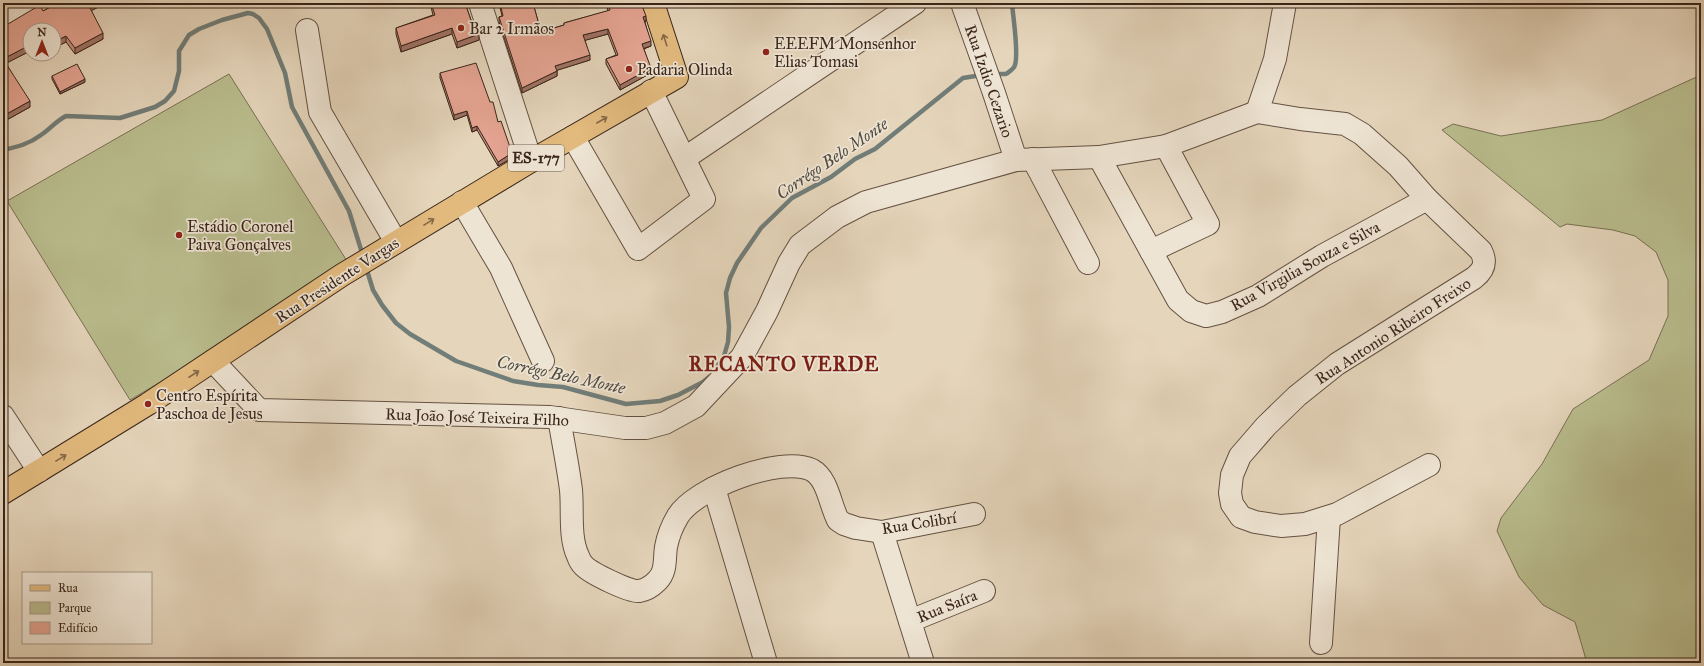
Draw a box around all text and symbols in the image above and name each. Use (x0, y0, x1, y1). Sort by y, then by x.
place label: Bar 2 Irmãos (469, 19, 554, 38)
north arrow (22, 22, 62, 62)
street label: Rua Izdio Cezario (961, 22, 1017, 140)
marker: Bar 2 Irmãos (456, 23, 466, 33)
text: N (37, 26, 47, 39)
one-way arrow (661, 34, 668, 47)
place label: EEEFM Monsenhor Elias Tomasi (774, 34, 916, 71)
marker: EEEFM Monsenhor Elias Tomasi (761, 47, 771, 57)
place label: Padaria Olinda (637, 60, 733, 79)
marker: Padaria Olinda (624, 64, 634, 74)
water label: Corrégo Belo Monte (772, 113, 892, 204)
one-way arrow (596, 116, 608, 124)
road number: ES-177 (508, 145, 564, 171)
place label: Estádio Coronel Paiva Gonçalves (187, 217, 294, 254)
one-way arrow (424, 217, 435, 226)
street label: Rua Virgilia Souza e Silva (1227, 217, 1384, 316)
marker: Estádio Coronel Paiva Gonçalves (174, 230, 184, 240)
street label: Rua Presidente Vargas (272, 233, 403, 328)
street label: Rua Antonio Ribeiro Freixo (1312, 274, 1474, 388)
water label: Corrégo Belo Monte (495, 351, 628, 399)
district label: RECANTO VERDE (689, 352, 879, 376)
one-way arrow (188, 369, 200, 377)
place label: Centro Espírita Paschoa de Jesus (156, 386, 263, 424)
marker: Centro Espírita Paschoa de Jesus (143, 399, 153, 409)
street label: Rua João José Teixeira Filho (385, 404, 569, 431)
one-way arrow (55, 454, 67, 462)
street label: Rua Colibrí (880, 508, 958, 538)
legend (22, 572, 152, 644)
text: Rua (58, 581, 79, 595)
street label: Rua Saíra (914, 585, 980, 627)
text: Parque (58, 601, 91, 616)
text: Edifício (58, 621, 98, 635)

